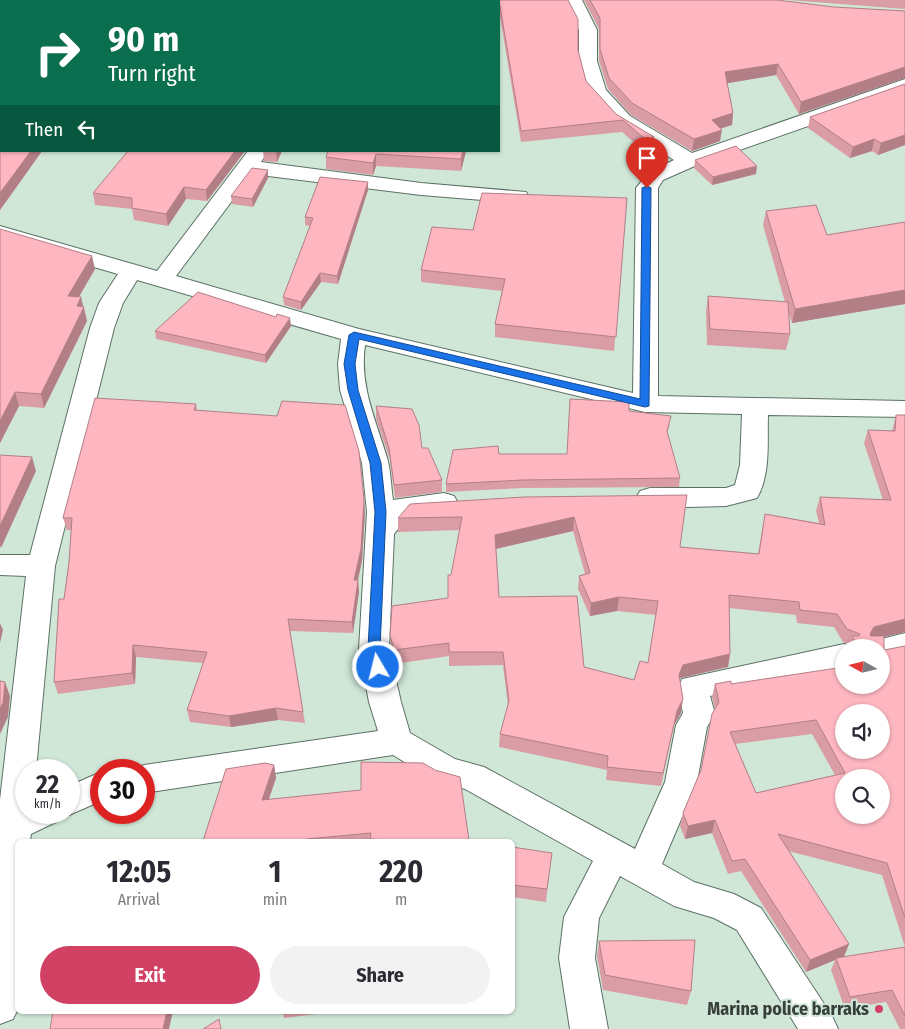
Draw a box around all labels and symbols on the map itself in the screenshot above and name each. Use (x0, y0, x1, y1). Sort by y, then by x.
pin (626, 137, 668, 188)
north arrow (835, 639, 890, 694)
position arrow (351, 640, 403, 692)
speed limit sign: 30 (90, 759, 155, 824)
place label: Marina police barraks (707, 998, 869, 1020)
marker: Marina police barraks (873, 1003, 885, 1015)

